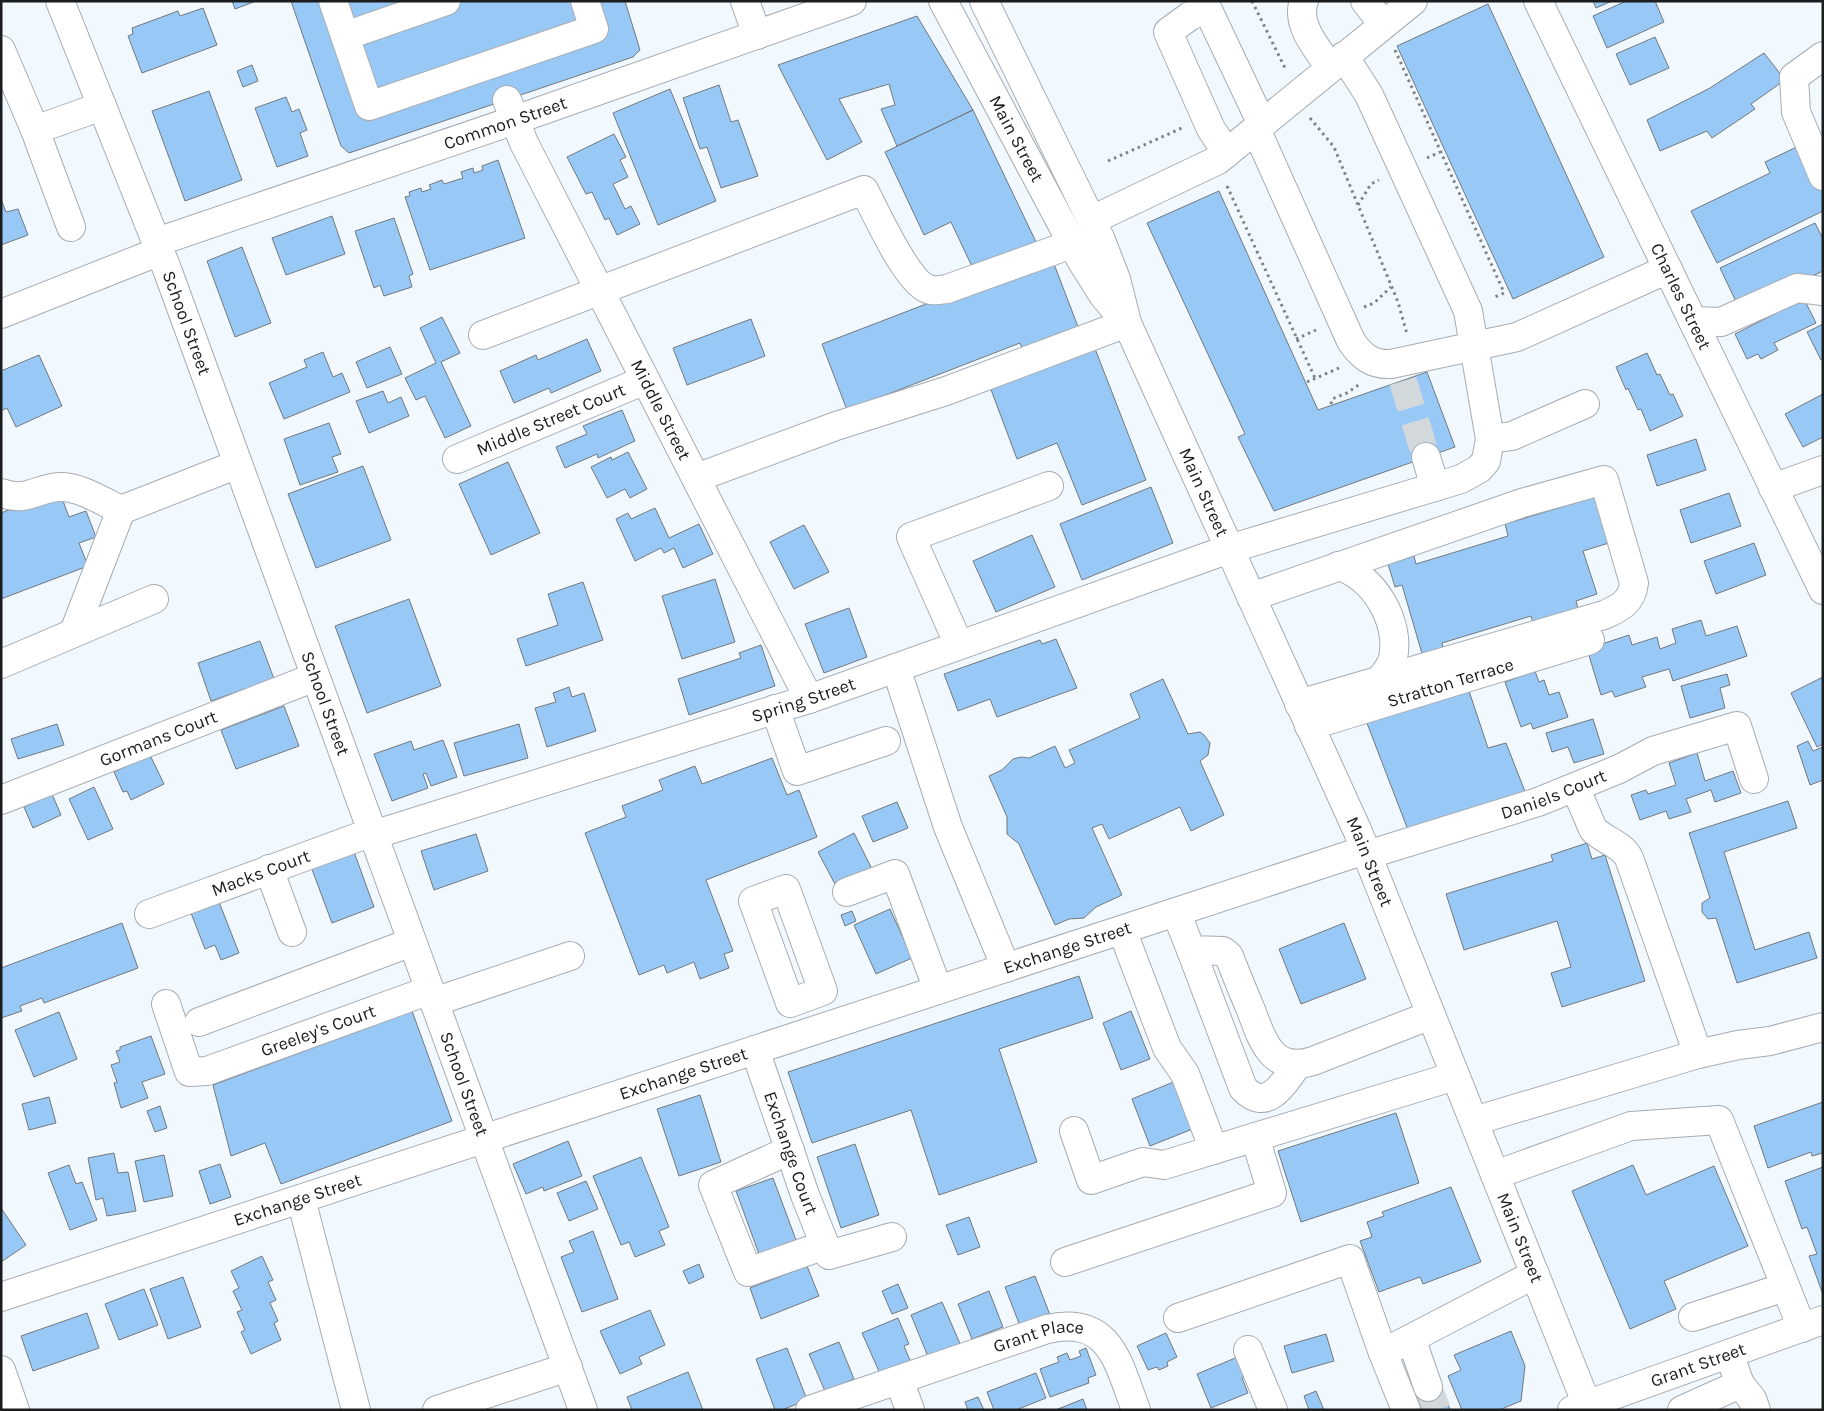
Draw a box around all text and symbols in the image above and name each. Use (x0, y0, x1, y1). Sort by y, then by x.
street label: Common Street (441, 91, 570, 155)
street label: Main Street (984, 92, 1049, 186)
street label: Charles Street (1646, 239, 1716, 353)
street label: School Street (158, 268, 216, 378)
street label: Middle Street (626, 356, 696, 464)
street label: Middle Street Court (473, 378, 629, 461)
street label: Main Street (1174, 444, 1234, 540)
street label: School Street (296, 648, 355, 759)
street label: Stratton Terrace (1385, 653, 1516, 712)
street label: Spring Street (749, 672, 858, 727)
street label: Gormans Court (96, 705, 221, 771)
street label: Daniels Court (1498, 764, 1610, 824)
street label: Main Street (1341, 813, 1398, 910)
street label: Macks Court (208, 845, 313, 901)
street label: Exchange Street (1000, 916, 1134, 979)
street label: Greeley's Court (258, 1000, 379, 1062)
street label: School Street (435, 1029, 493, 1139)
street label: Exchange Street (616, 1042, 750, 1105)
street label: Exchange Court (759, 1088, 823, 1218)
street label: Exchange Street (231, 1169, 365, 1231)
street label: Main Street (1492, 1189, 1548, 1286)
street label: Grant Place (990, 1315, 1086, 1358)
street label: Grant Street (1648, 1338, 1749, 1392)

